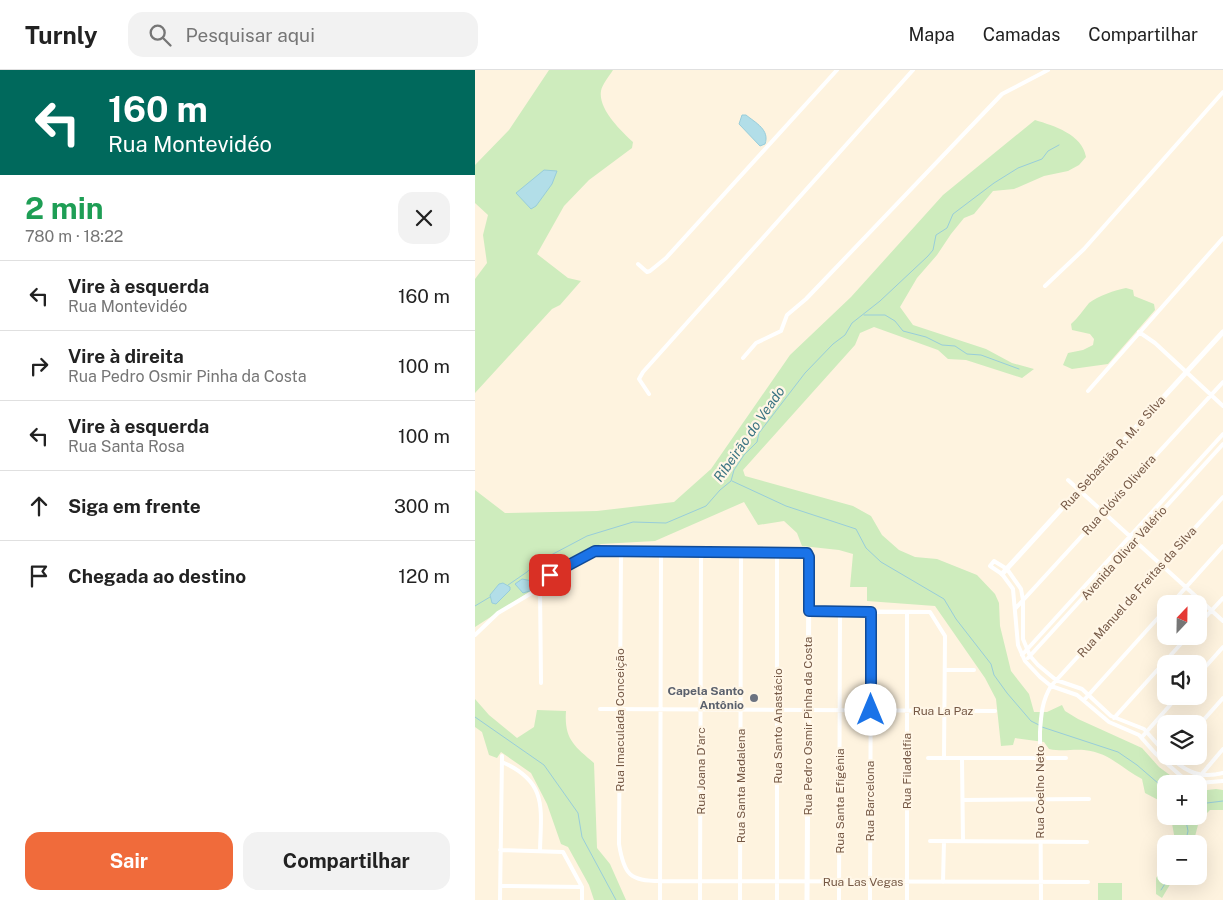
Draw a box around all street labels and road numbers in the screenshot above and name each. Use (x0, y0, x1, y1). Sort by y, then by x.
street label: Rua Sebastião R. M. e Silva (1058, 393, 1168, 513)
street label: Rua Clóvis Oliveira (1079, 452, 1159, 538)
street label: Avenida Olivar Valério (1078, 503, 1170, 603)
street label: Rua Manuel de Freitas da Silva (1075, 524, 1199, 660)
street label: Rua Pedro Osmir Pinha da Costa (801, 637, 815, 815)
street label: Rua Imaculada Conceição (613, 648, 627, 792)
street label: Rua Santo Anastácio (771, 668, 785, 784)
street label: Rua La Paz (913, 704, 974, 718)
street label: Rua Joana D'arc (694, 727, 708, 815)
street label: Rua Santa Madalena (734, 729, 748, 843)
street label: Rua Filadelfia (900, 733, 914, 809)
street label: Rua Coelho Neto (1033, 745, 1047, 839)
street label: Rua Santa Efigênia (833, 748, 847, 854)
street label: Rua Barcelona (863, 761, 877, 841)
street label: Rua Las Vegas (823, 875, 903, 889)

